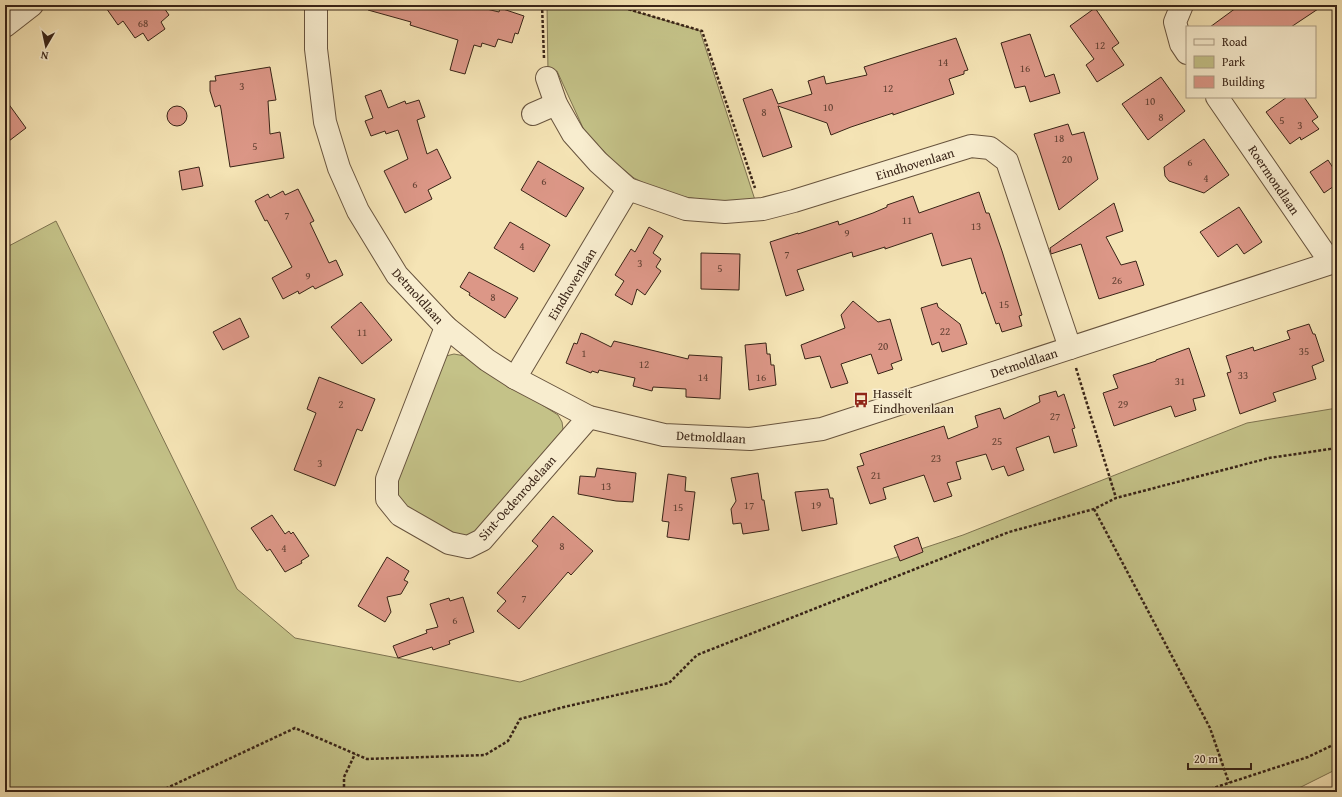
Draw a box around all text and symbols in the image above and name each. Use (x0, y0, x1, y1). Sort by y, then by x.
house number: 68 (138, 15, 148, 31)
north arrow (26, 26, 66, 66)
legend (1186, 26, 1316, 98)
text: Road (1222, 33, 1248, 50)
house number: 12 (1095, 37, 1105, 53)
text: N (39, 47, 49, 64)
text: Park (1222, 53, 1246, 70)
house number: 14 (938, 54, 948, 70)
house number: 16 (1020, 60, 1030, 76)
text: Building (1222, 73, 1265, 90)
house number: 3 (239, 78, 245, 94)
house number: 12 (883, 80, 893, 96)
house number: 10 (1145, 93, 1155, 109)
house number: 10 (823, 99, 833, 115)
house number: 8 (761, 104, 767, 120)
house number: 8 (1158, 109, 1164, 125)
house number: 5 (1279, 112, 1285, 128)
house number: 3 (1297, 117, 1303, 133)
house number: 18 (1054, 130, 1064, 146)
house number: 5 (252, 138, 258, 154)
street label: Roermondlaan (1244, 141, 1305, 219)
street label: Eindhovenlaan (874, 143, 957, 185)
house number: 20 (1062, 151, 1072, 167)
house number: 6 (1187, 154, 1193, 170)
house number: 4 (1203, 170, 1209, 186)
house number: 6 (541, 173, 547, 189)
house number: 6 (412, 176, 418, 192)
house number: 7 (284, 207, 290, 223)
house number: 11 (902, 212, 912, 228)
house number: 13 (971, 218, 981, 234)
house number: 9 (844, 225, 850, 241)
house number: 4 (519, 238, 525, 254)
street label: Eindhovenlaan (543, 244, 601, 324)
house number: 7 (784, 246, 790, 262)
house number: 3 (637, 255, 643, 271)
house number: 5 (717, 260, 723, 276)
street label: Detmoldlaan (388, 264, 449, 329)
house number: 9 (305, 268, 311, 284)
house number: 26 (1112, 272, 1122, 288)
house number: 8 (490, 289, 496, 305)
house number: 15 (999, 296, 1009, 312)
house number: 22 (940, 323, 950, 339)
house number: 11 (357, 324, 367, 340)
house number: 20 (878, 338, 888, 354)
street label: Detmoldlaan (988, 343, 1061, 383)
house number: 35 (1299, 343, 1309, 359)
house number: 1 (581, 345, 587, 361)
house number: 12 (639, 356, 649, 372)
house number: 33 (1238, 367, 1248, 383)
house number: 14 (698, 369, 708, 385)
house number: 16 (756, 369, 766, 385)
house number: 31 (1175, 373, 1185, 389)
place label: Hasselt Eindhovenlaan (873, 384, 955, 418)
bus stop icon: Hasselt Eindhovenlaan (852, 391, 870, 409)
house number: 2 (338, 396, 344, 412)
house number: 29 (1118, 396, 1128, 412)
house number: 27 (1050, 408, 1060, 424)
street label: Detmoldlaan (676, 426, 747, 448)
house number: 25 (992, 433, 1002, 449)
house number: 23 (931, 450, 941, 466)
street label: Sint-Oedenrodelaan (474, 451, 561, 545)
house number: 3 (317, 455, 323, 471)
house number: 21 (871, 467, 881, 483)
house number: 13 (601, 478, 611, 494)
house number: 17 (744, 497, 754, 513)
house number: 19 (811, 497, 821, 513)
house number: 15 (673, 499, 683, 515)
house number: 8 (559, 538, 565, 554)
house number: 4 (281, 540, 287, 556)
house number: 7 (521, 590, 527, 606)
house number: 6 (452, 612, 458, 628)
scale bar (1188, 745, 1251, 771)
text: 20 m (1194, 750, 1218, 767)

